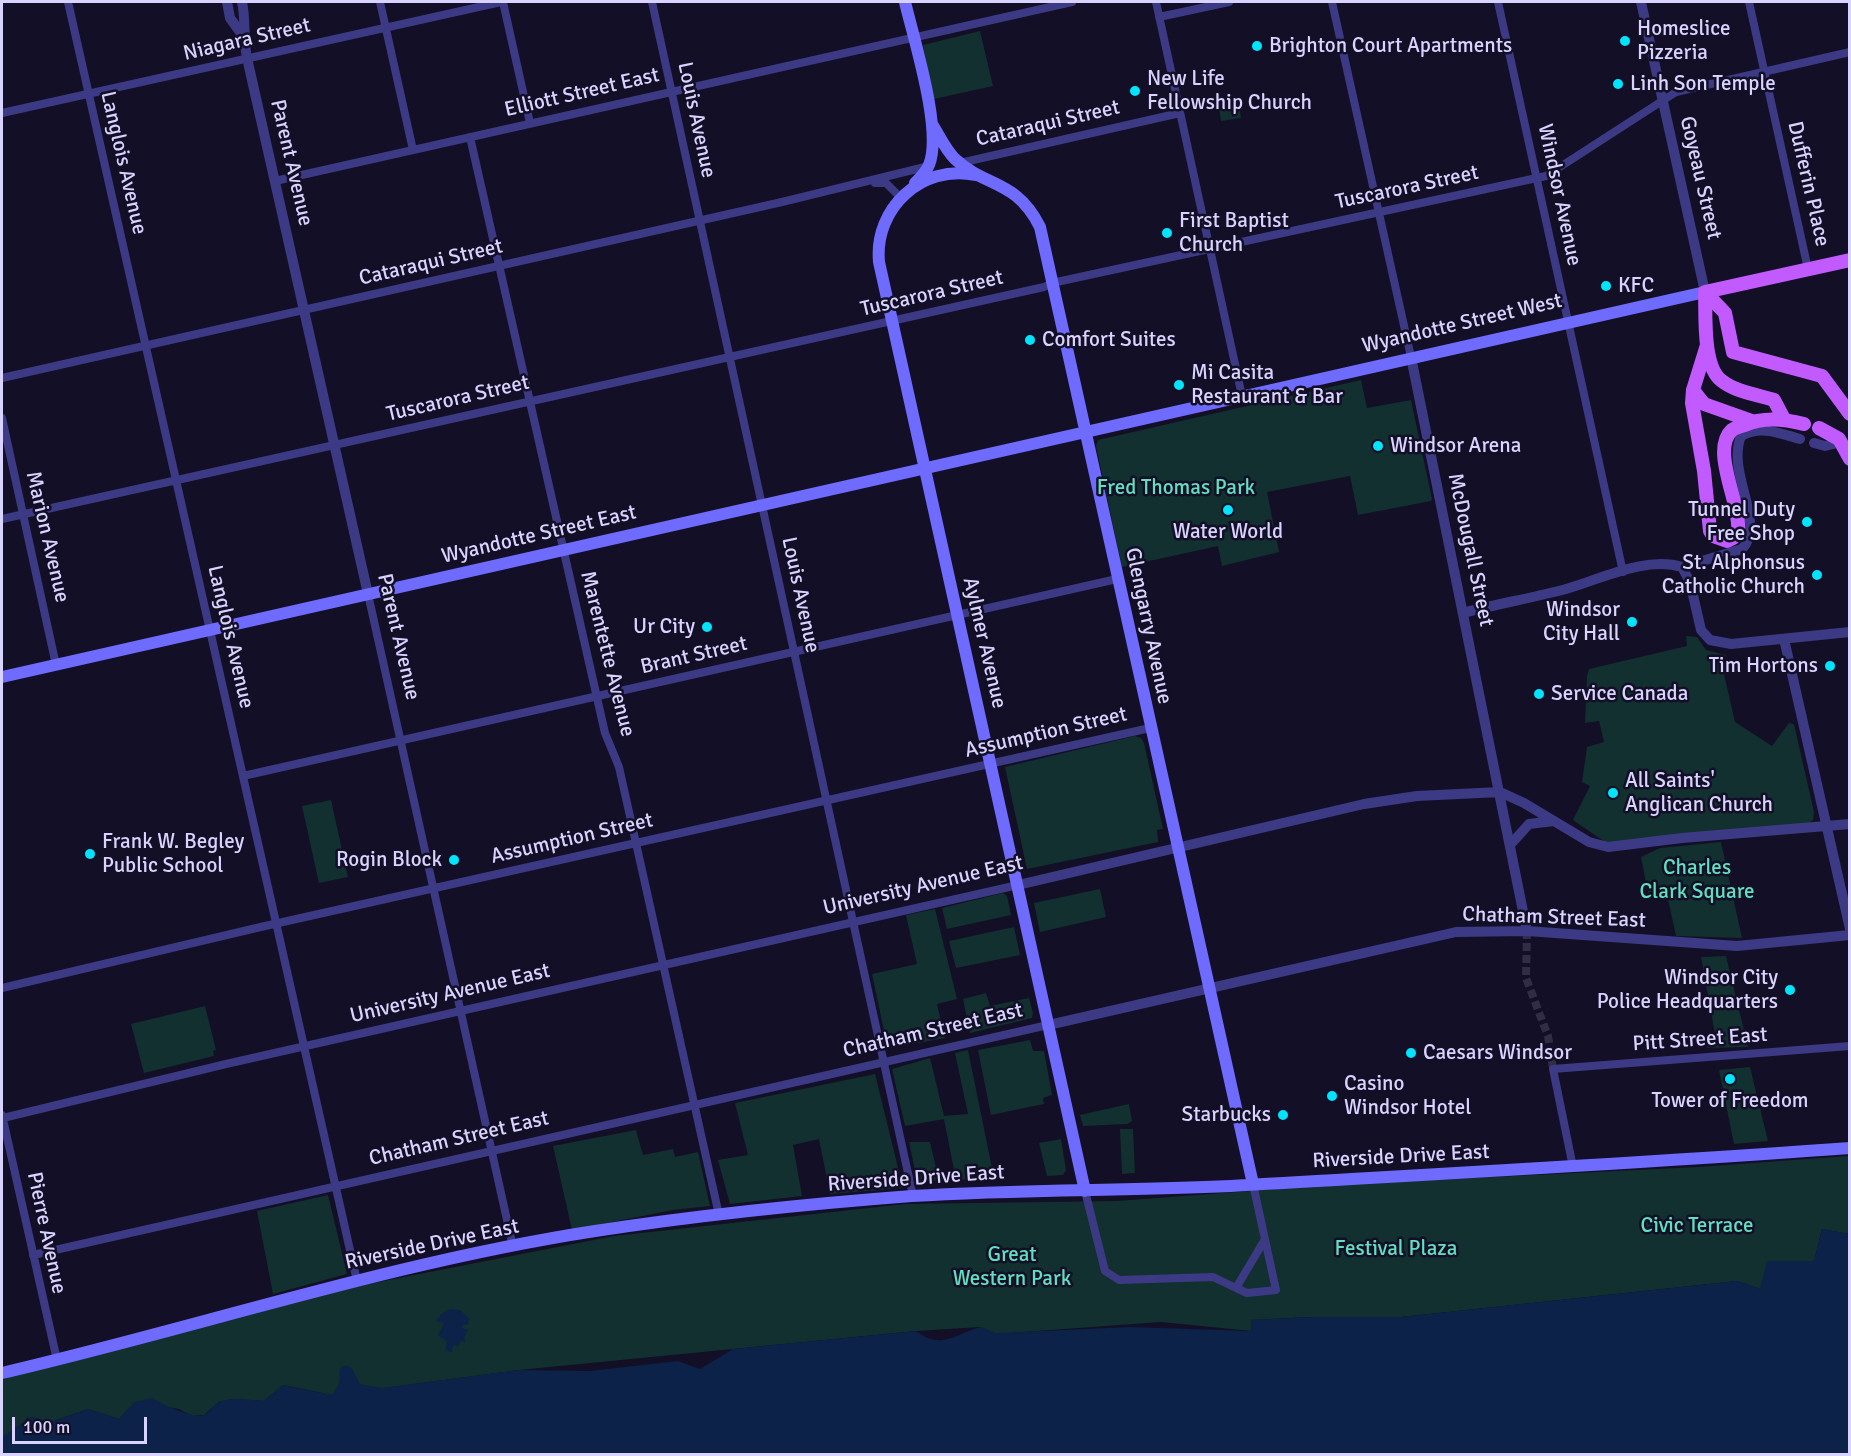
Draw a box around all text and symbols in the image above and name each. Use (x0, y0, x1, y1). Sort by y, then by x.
street label: Niagara Street (181, 13, 313, 67)
place label: Homeslice Pizzeria (1637, 16, 1731, 66)
place label: Brighton Court Apartments (1269, 33, 1512, 59)
marker: Homeslice Pizzeria (1618, 34, 1632, 48)
marker: Brighton Court Apartments (1250, 39, 1264, 53)
street label: Louis Avenue (671, 60, 721, 180)
street label: Elliott Street East (502, 63, 662, 123)
place label: New Life Fellowship Church (1147, 66, 1312, 116)
place label: Linh Son Temple (1630, 71, 1776, 97)
marker: Linh Son Temple (1611, 77, 1625, 91)
marker: New Life Fellowship Church (1128, 84, 1142, 98)
street label: Langlois Avenue (94, 89, 152, 237)
street label: Cataraqui Street (974, 95, 1122, 153)
street label: Parent Avenue (264, 97, 318, 229)
street label: Goyeau Street (1674, 114, 1726, 242)
street label: Dufferin Place (1781, 119, 1835, 249)
street label: Windsor Avenue (1532, 122, 1586, 268)
street label: Tuscarora Street (1333, 161, 1481, 215)
place label: First Baptist Church (1179, 208, 1289, 258)
marker: First Baptist Church (1160, 226, 1174, 240)
street label: Cataraqui Street (357, 234, 505, 292)
street label: Tuscarora Street (858, 265, 1006, 323)
place label: KFC (1618, 273, 1654, 299)
marker: KFC (1599, 279, 1613, 293)
street label: Wyandotte Street West (1360, 289, 1564, 359)
place label: Comfort Suites (1042, 327, 1176, 353)
marker: Comfort Suites (1023, 333, 1037, 347)
place label: Mi Casita Restaurant & Bar (1191, 360, 1343, 410)
street label: Tuscarora Street (384, 370, 532, 428)
marker: Mi Casita Restaurant & Bar (1172, 378, 1186, 392)
place label: Windsor Arena (1390, 433, 1521, 459)
marker: Windsor Arena (1371, 439, 1385, 453)
street label: Marion Avenue (20, 469, 74, 605)
street label: McDougall Street (1441, 471, 1499, 629)
park label: Fred Thomas Park (1097, 475, 1255, 501)
place label: Tunnel Duty Free Shop (1688, 497, 1795, 547)
street label: Wyandotte Street East (439, 500, 639, 570)
marker: Water World (1221, 503, 1235, 517)
marker: Tunnel Duty Free Shop (1800, 515, 1814, 529)
place label: Water World (1173, 519, 1283, 545)
street label: Louis Avenue (775, 535, 825, 655)
street label: Glengarry Avenue (1119, 545, 1177, 707)
place label: St. Alphonsus Catholic Church (1662, 550, 1805, 600)
street label: Langlois Avenue (201, 563, 259, 711)
marker: St. Alphonsus Catholic Church (1810, 568, 1824, 582)
street label: Marentette Avenue (574, 569, 640, 739)
street label: Parent Avenue (371, 571, 425, 703)
street label: Aylmer Avenue (957, 575, 1011, 711)
place label: Windsor City Hall (1543, 597, 1620, 647)
place label: Ur City (633, 614, 695, 640)
marker: Windsor City Hall (1625, 615, 1639, 629)
marker: Ur City (700, 620, 714, 634)
street label: Brant Street (638, 631, 750, 681)
place label: Tim Hortons (1709, 653, 1818, 679)
marker: Tim Hortons (1823, 659, 1837, 673)
place label: Service Canada (1551, 681, 1688, 707)
marker: Service Canada (1532, 687, 1546, 701)
street label: Assumption Street (963, 702, 1129, 764)
place label: All Saints' Anglican Church (1625, 768, 1773, 818)
marker: All Saints' Anglican Church (1606, 786, 1620, 800)
street label: Assumption Street (489, 808, 655, 870)
place label: Frank W. Begley Public School (102, 829, 244, 879)
marker: Frank W. Begley Public School (83, 847, 97, 861)
place label: Rogin Block (336, 847, 442, 873)
street label: University Avenue East (821, 851, 1025, 921)
marker: Rogin Block (447, 853, 461, 867)
park label: Charles Clark Square (1639, 855, 1755, 905)
street label: Chatham Street East (1462, 902, 1646, 934)
street label: University Avenue East (348, 959, 552, 1029)
place label: Windsor City Police Headquarters (1597, 965, 1778, 1015)
marker: Windsor City Police Headquarters (1783, 983, 1797, 997)
street label: Chatham Street East (841, 998, 1025, 1064)
street label: Pitt Street East (1632, 1023, 1768, 1057)
place label: Caesars Windsor (1423, 1040, 1572, 1066)
marker: Caesars Windsor (1404, 1046, 1418, 1060)
place label: Casino Windsor Hotel (1344, 1071, 1471, 1121)
marker: Tower of Freedom (1723, 1072, 1737, 1086)
place label: Tower of Freedom (1651, 1088, 1809, 1114)
marker: Casino Windsor Hotel (1325, 1089, 1339, 1103)
place label: Starbucks (1181, 1102, 1271, 1128)
street label: Chatham Street East (367, 1106, 551, 1172)
marker: Starbucks (1276, 1108, 1290, 1122)
street label: Riverside Drive East (1312, 1140, 1490, 1174)
street label: Riverside Drive East (827, 1160, 1005, 1198)
street label: Pierre Avenue (21, 1170, 71, 1296)
park label: Civic Terrace (1641, 1213, 1753, 1239)
street label: Riverside Drive East (343, 1214, 521, 1276)
park label: Festival Plaza (1335, 1236, 1457, 1262)
park label: Great Western Park (953, 1242, 1071, 1292)
scale bar (15, 1405, 150, 1443)
text: 100 m (23, 1416, 70, 1438)

